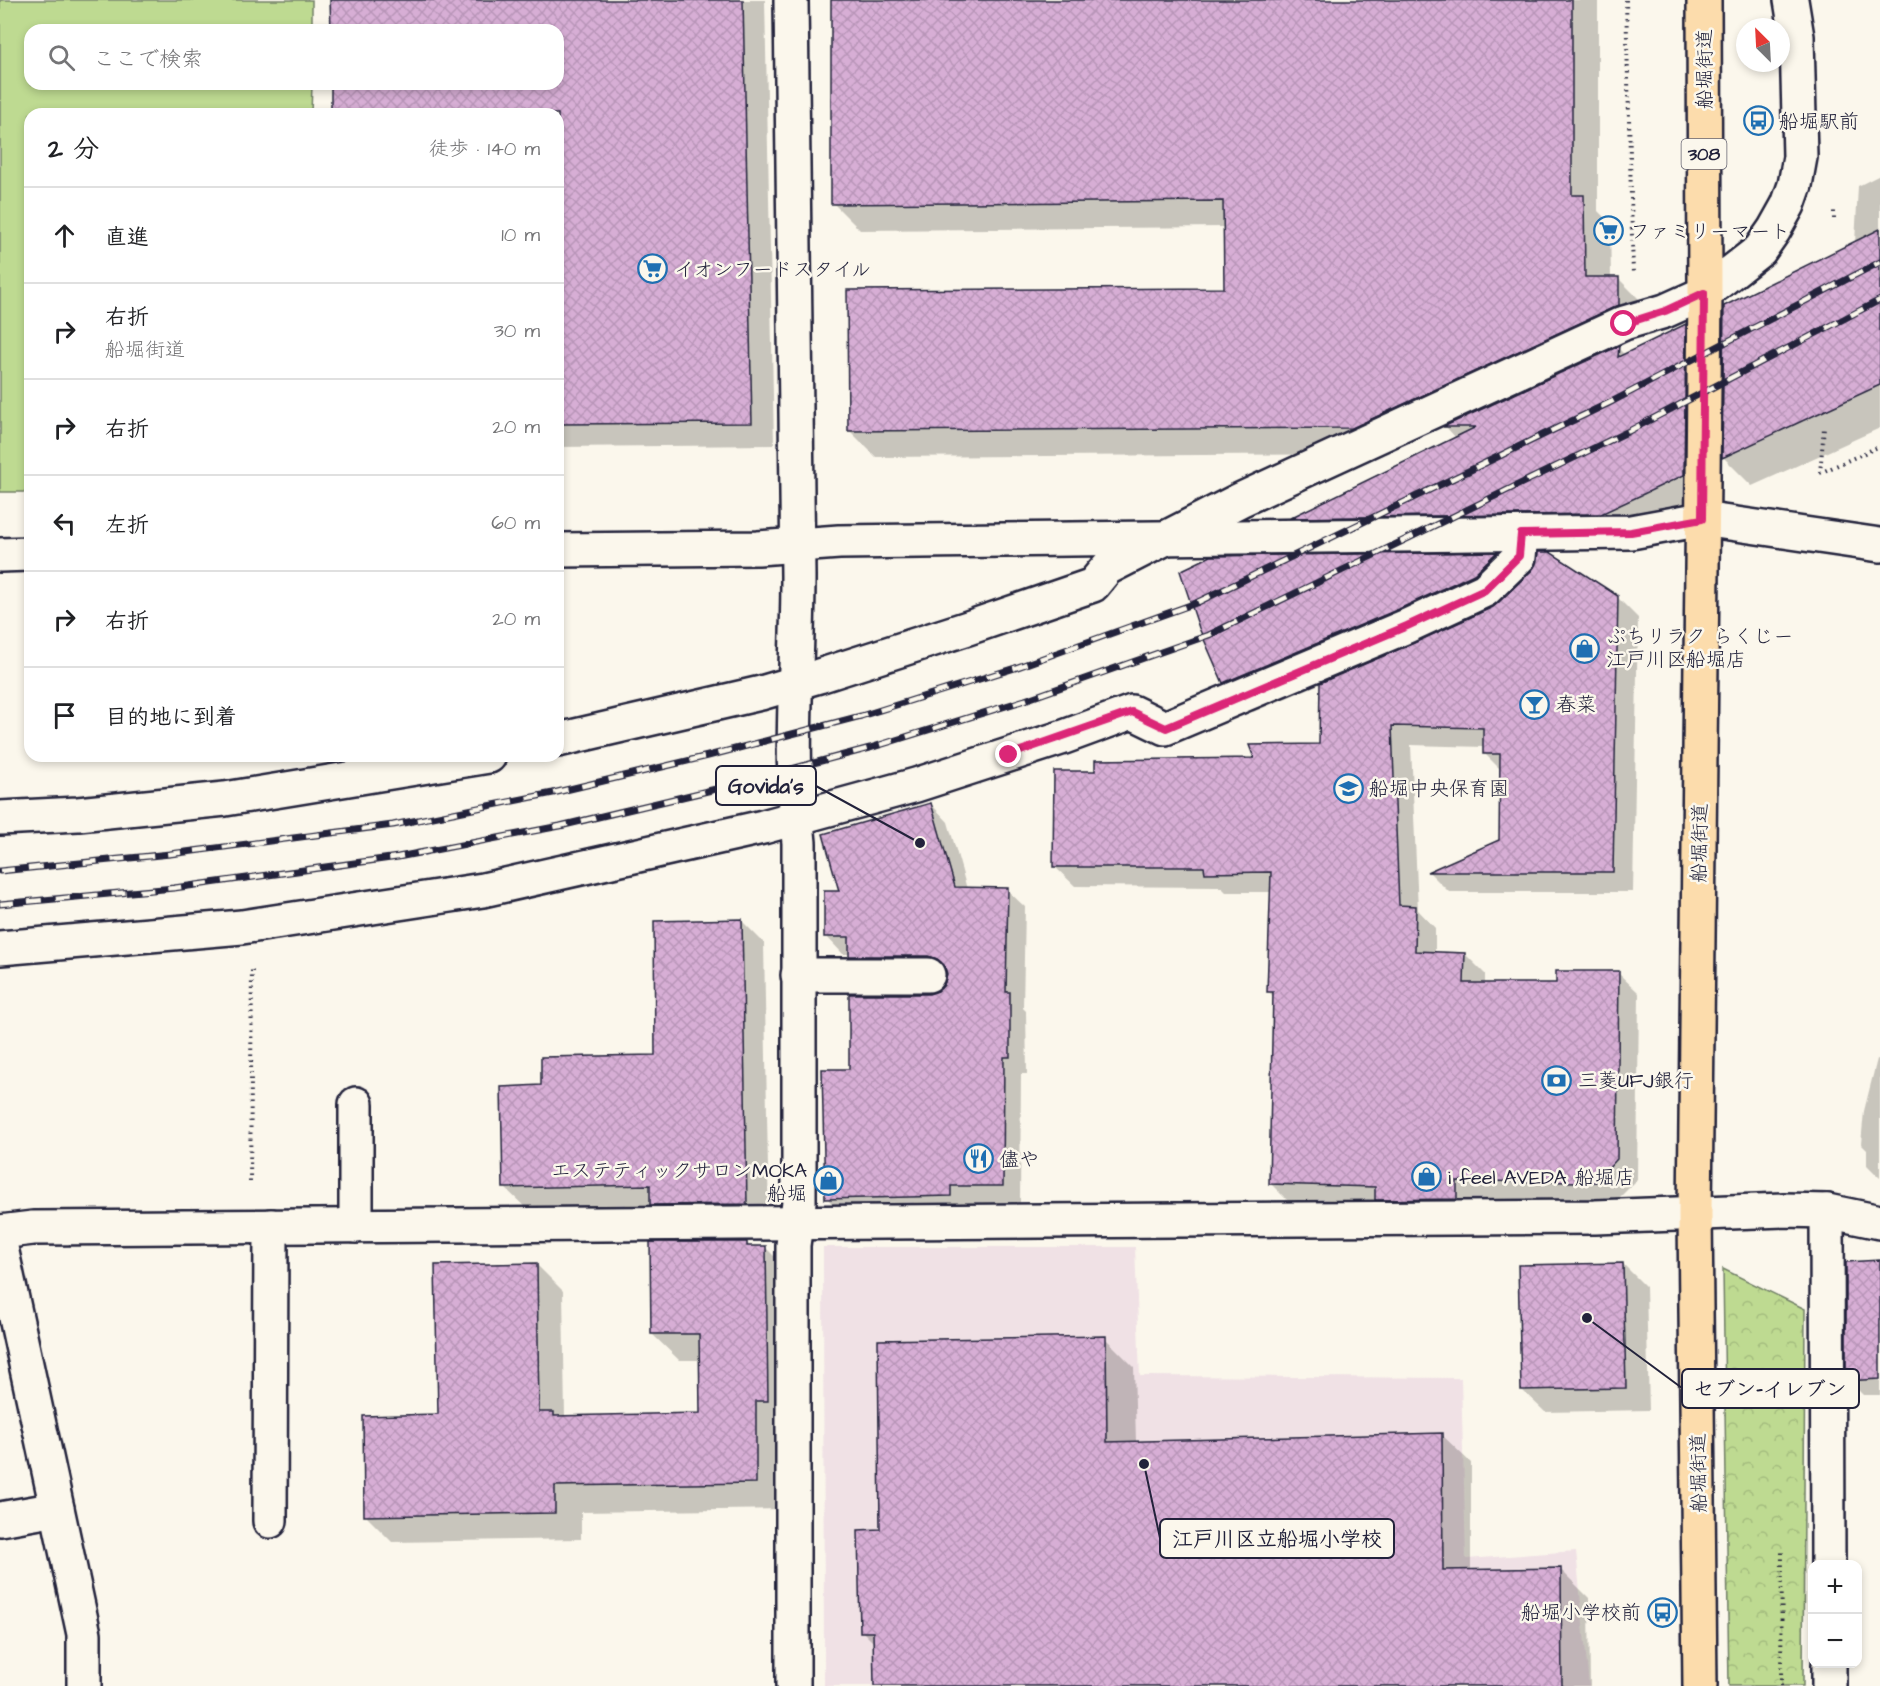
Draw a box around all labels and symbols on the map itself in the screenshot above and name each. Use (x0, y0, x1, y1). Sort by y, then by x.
north arrow (1736, 18, 1790, 72)
street label: 船堀街道 (1691, 29, 1719, 109)
bus stop icon: 船堀駅前 (1742, 105, 1774, 137)
place label: 船堀駅前 (1779, 108, 1859, 136)
road number: 308 (1682, 139, 1726, 169)
supermarket icon: ファミリーマート (1593, 215, 1625, 247)
place label: ファミリーマート (1630, 218, 1790, 246)
supermarket icon: イオンフードスタイル (637, 253, 669, 285)
place label: イオンフードスタイル (674, 256, 871, 284)
route start (1610, 310, 1636, 336)
place label: ぷちリラク らくじー 江戸川区船堀店 (1606, 623, 1794, 674)
shop icon: ぷちリラク らくじー 江戸川区船堀店 (1569, 632, 1601, 664)
bar icon: 春菜 (1519, 688, 1551, 720)
place label: 春菜 (1556, 691, 1596, 719)
route end (995, 741, 1021, 767)
callout: Govida's (716, 766, 816, 805)
text: Govida's (728, 772, 804, 801)
school or university icon: 船堀中央保育園 (1332, 772, 1364, 804)
place label: 船堀中央保育園 (1369, 775, 1509, 803)
street label: 船堀街道 (1685, 803, 1715, 883)
bank icon: 三菱UFJ銀行 (1541, 1064, 1573, 1096)
place label: 三菱UFJ銀行 (1578, 1067, 1694, 1095)
restaurant icon: 儘や (962, 1143, 994, 1175)
place label: 儘や (999, 1146, 1039, 1174)
place label: エステティックサロンMOKA 船堀 (551, 1157, 807, 1208)
shop icon: i feel AVEDA 船堀店 (1411, 1161, 1443, 1193)
place label: i feel AVEDA 船堀店 (1448, 1164, 1635, 1192)
shop icon: エステティックサロンMOKA 船堀 (812, 1165, 844, 1197)
callout: セブン-イレブン (1682, 1369, 1859, 1408)
text: セブン-イレブン (1693, 1375, 1847, 1404)
street label: 船堀街道 (1684, 1433, 1714, 1513)
callout: 江戸川区立船堀小学校 (1160, 1519, 1394, 1558)
text: 江戸川区立船堀小学校 (1172, 1525, 1382, 1554)
bus stop icon: 船堀小学校前 (1646, 1596, 1678, 1628)
place label: 船堀小学校前 (1521, 1599, 1641, 1627)

